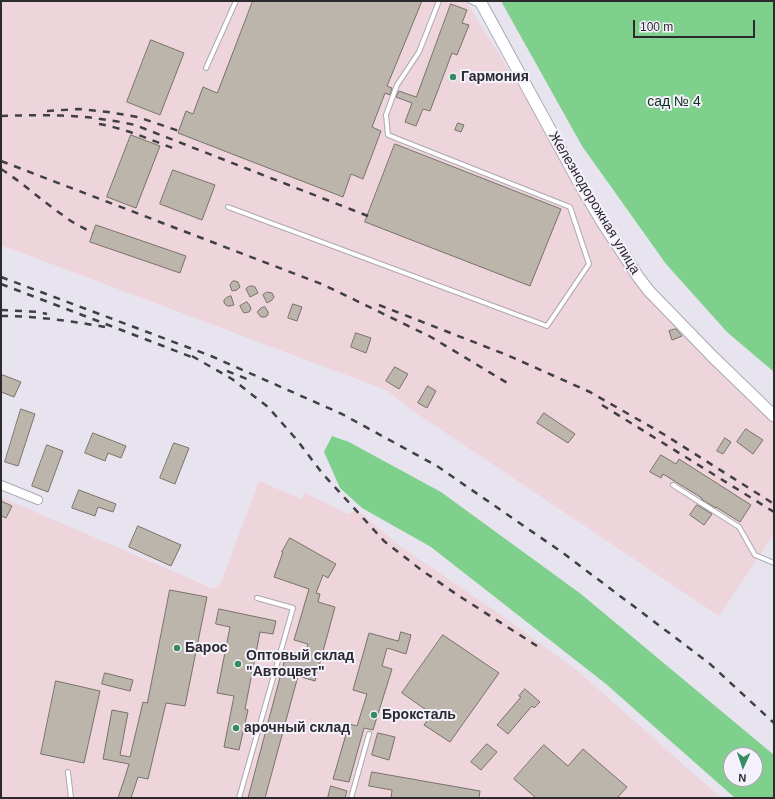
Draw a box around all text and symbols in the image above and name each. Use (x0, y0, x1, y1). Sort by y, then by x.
scale bar (635, 12, 757, 38)
text: 100 m (640, 20, 673, 34)
place label: Гармония (461, 69, 529, 85)
marker: Гармония (448, 72, 458, 82)
park label: сад № 4 (647, 94, 701, 110)
street label: Железнодорожная улица (545, 129, 643, 277)
place label: Барос (185, 640, 228, 656)
marker: Барос (172, 643, 182, 653)
place label: Оптовый склад "Автоцвет" (246, 648, 354, 680)
marker: Оптовый склад "Автоцвет" (233, 659, 243, 669)
place label: Броксталь (382, 707, 456, 723)
marker: Броксталь (369, 710, 379, 720)
place label: арочный склад (244, 720, 350, 736)
marker: арочный склад (231, 723, 241, 733)
north arrow (723, 747, 763, 787)
text: N (738, 772, 747, 784)

